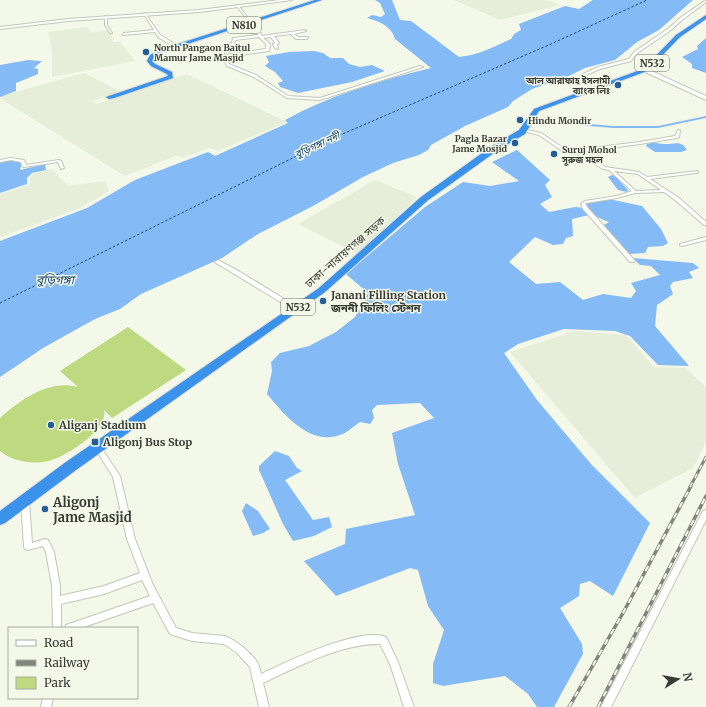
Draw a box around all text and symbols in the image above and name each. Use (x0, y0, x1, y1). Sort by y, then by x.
road number: N810 (227, 17, 261, 33)
place label: North Pangaon Baitul Mamur Jame Masjid (154, 42, 250, 63)
marker: North Pangaon Baitul Mamur Jame Masjid (141, 47, 151, 57)
road number: N532 (635, 55, 669, 71)
place label: আল আরাফাহ ইসলামী ব্যাংক লিঃ (525, 75, 610, 96)
marker: আল আরাফাহ ইসলামী ব্যাংক লিঃ (613, 80, 623, 90)
marker: Hindu Mondir (515, 115, 525, 125)
place label: Hindu Mondir (528, 115, 591, 126)
water label: বুড়িগঙ্গা নদী (292, 128, 344, 161)
place label: Pagla Bazar Jame Mosjid (451, 133, 507, 154)
marker: Pagla Bazar Jame Mosjid (510, 138, 520, 148)
place label: Suruj Mohol সূরুজ মহল (561, 144, 617, 166)
marker: Suruj Mohol সূরুজ মহল (549, 149, 559, 159)
street label: ঢাকা-নারায়ণগঞ্জ সড়ক (301, 213, 388, 291)
water label: বুড়িগঙ্গা (36, 272, 77, 287)
place label: Janani Filling Station জননী ফিলিং স্টেশন (330, 288, 447, 315)
marker: Janani Filling Station জননী ফিলিং স্টেশন (318, 296, 328, 306)
road number: N532 (281, 299, 315, 315)
place label: Aliganj Stadium (58, 418, 146, 432)
marker: Aliganj Stadium (46, 420, 56, 430)
place label: Aligonj Bus Stop (102, 435, 192, 449)
marker: Aligonj Bus Stop (90, 437, 100, 447)
place label: Aligonj Jame Masjid (52, 494, 132, 526)
marker: Aligonj Jame Masjid (40, 504, 50, 514)
legend (8, 627, 138, 699)
text: Road (44, 635, 73, 650)
text: Railway (44, 655, 90, 670)
north arrow (658, 659, 698, 699)
text: N (680, 671, 696, 683)
text: Park (44, 675, 71, 690)

